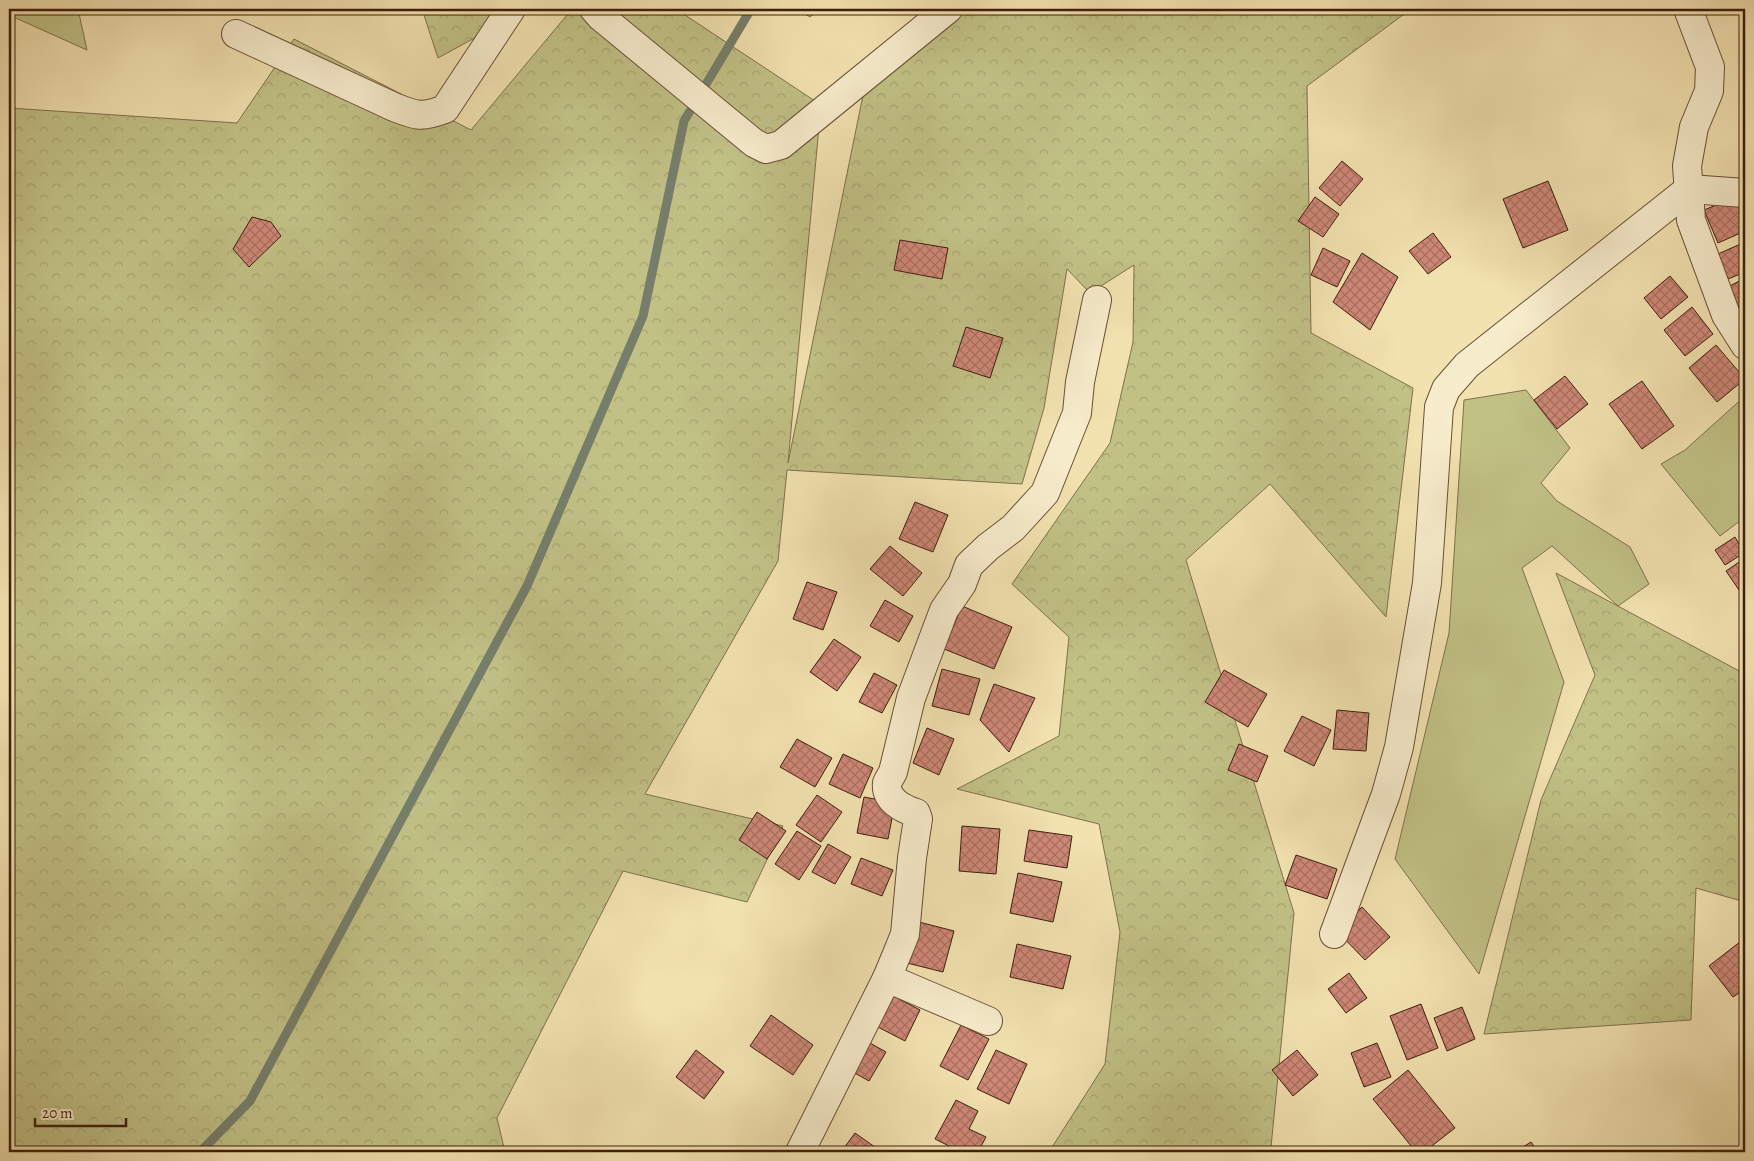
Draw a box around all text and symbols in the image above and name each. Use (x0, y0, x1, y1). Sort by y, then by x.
scale bar (35, 1096, 126, 1128)
text: 20 m (42, 1103, 73, 1123)

